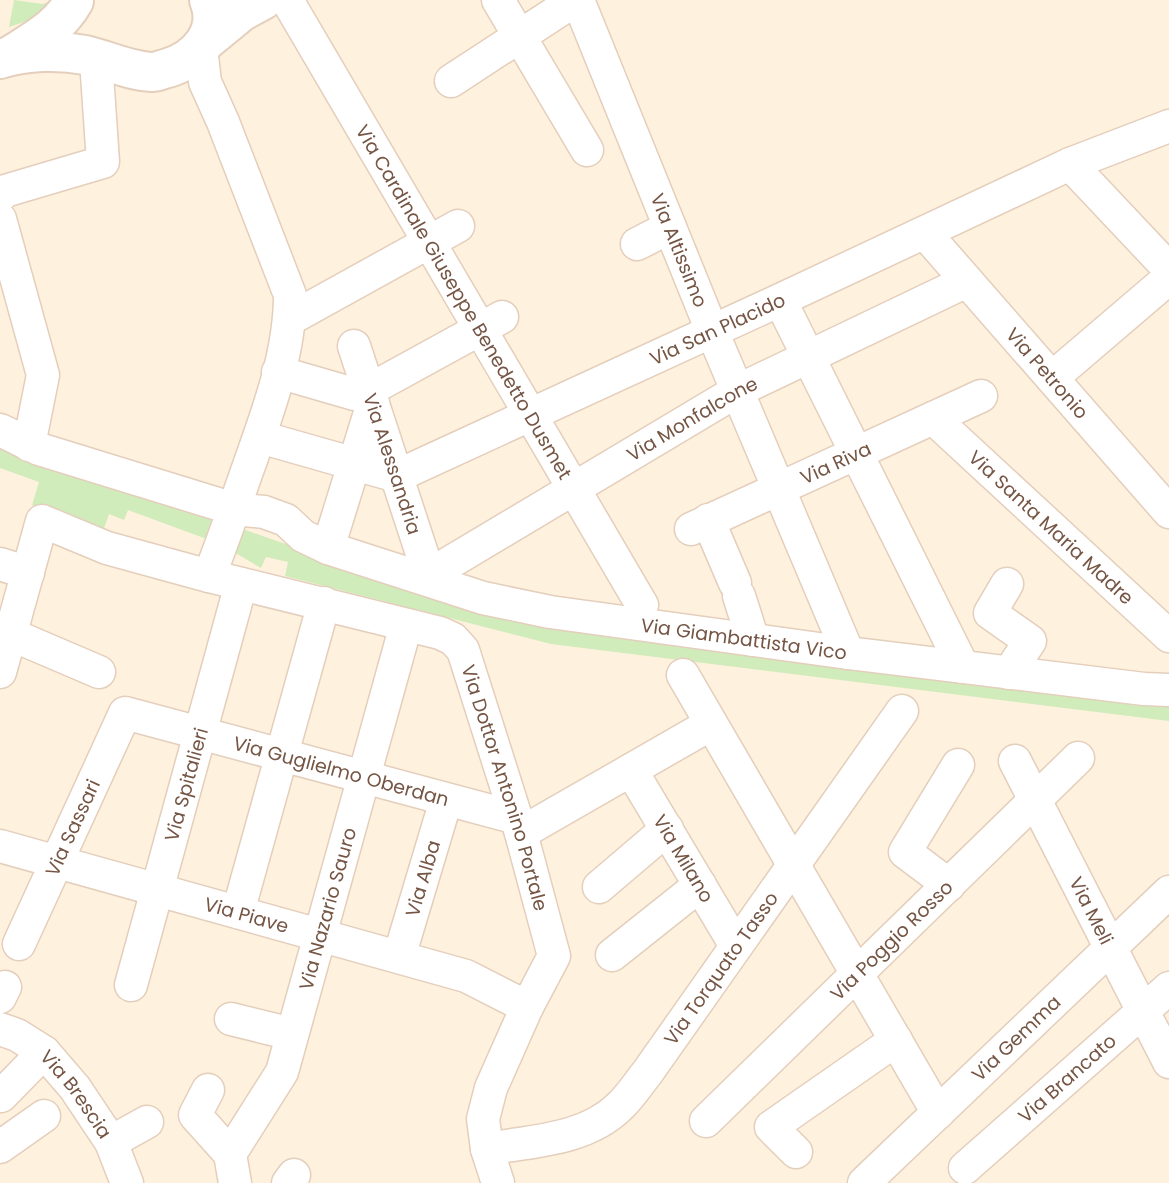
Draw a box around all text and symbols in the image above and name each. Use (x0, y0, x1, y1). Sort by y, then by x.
street label: Via Cardinale Giuseppe Benedetto Dusmet (349, 120, 578, 485)
street label: Via Altissimo (644, 189, 714, 312)
street label: Via San Placido (645, 286, 790, 372)
street label: Via Petronio (1000, 322, 1095, 425)
street label: Via Monfalcone (622, 370, 762, 468)
street label: Via Alessandria (356, 390, 428, 538)
street label: Via Riva (796, 435, 876, 491)
street label: Via Santa Maria Madre (962, 444, 1140, 611)
street label: Via Giambattista Vico (639, 612, 848, 667)
street label: Via Dottor Antonino Portale (454, 661, 554, 914)
street label: Via Spitalieri (158, 725, 215, 844)
street label: Via Guglielmo Oberdan (230, 730, 452, 813)
street label: Via Sassari (39, 775, 107, 881)
street label: Via Milano (647, 810, 720, 908)
street label: Via Nazario Sauro (292, 824, 363, 993)
street label: Via Alba (399, 837, 447, 920)
street label: Via Meli (1062, 872, 1120, 949)
street label: Via Poggio Rosso (824, 874, 959, 1007)
street label: Via Torquato Tasso (658, 886, 785, 1051)
street label: Via Piave (201, 891, 292, 940)
street label: Via Gemma (966, 989, 1067, 1088)
street label: Via Brancato (1012, 1028, 1122, 1129)
street label: Via Brescia (34, 1044, 118, 1144)

